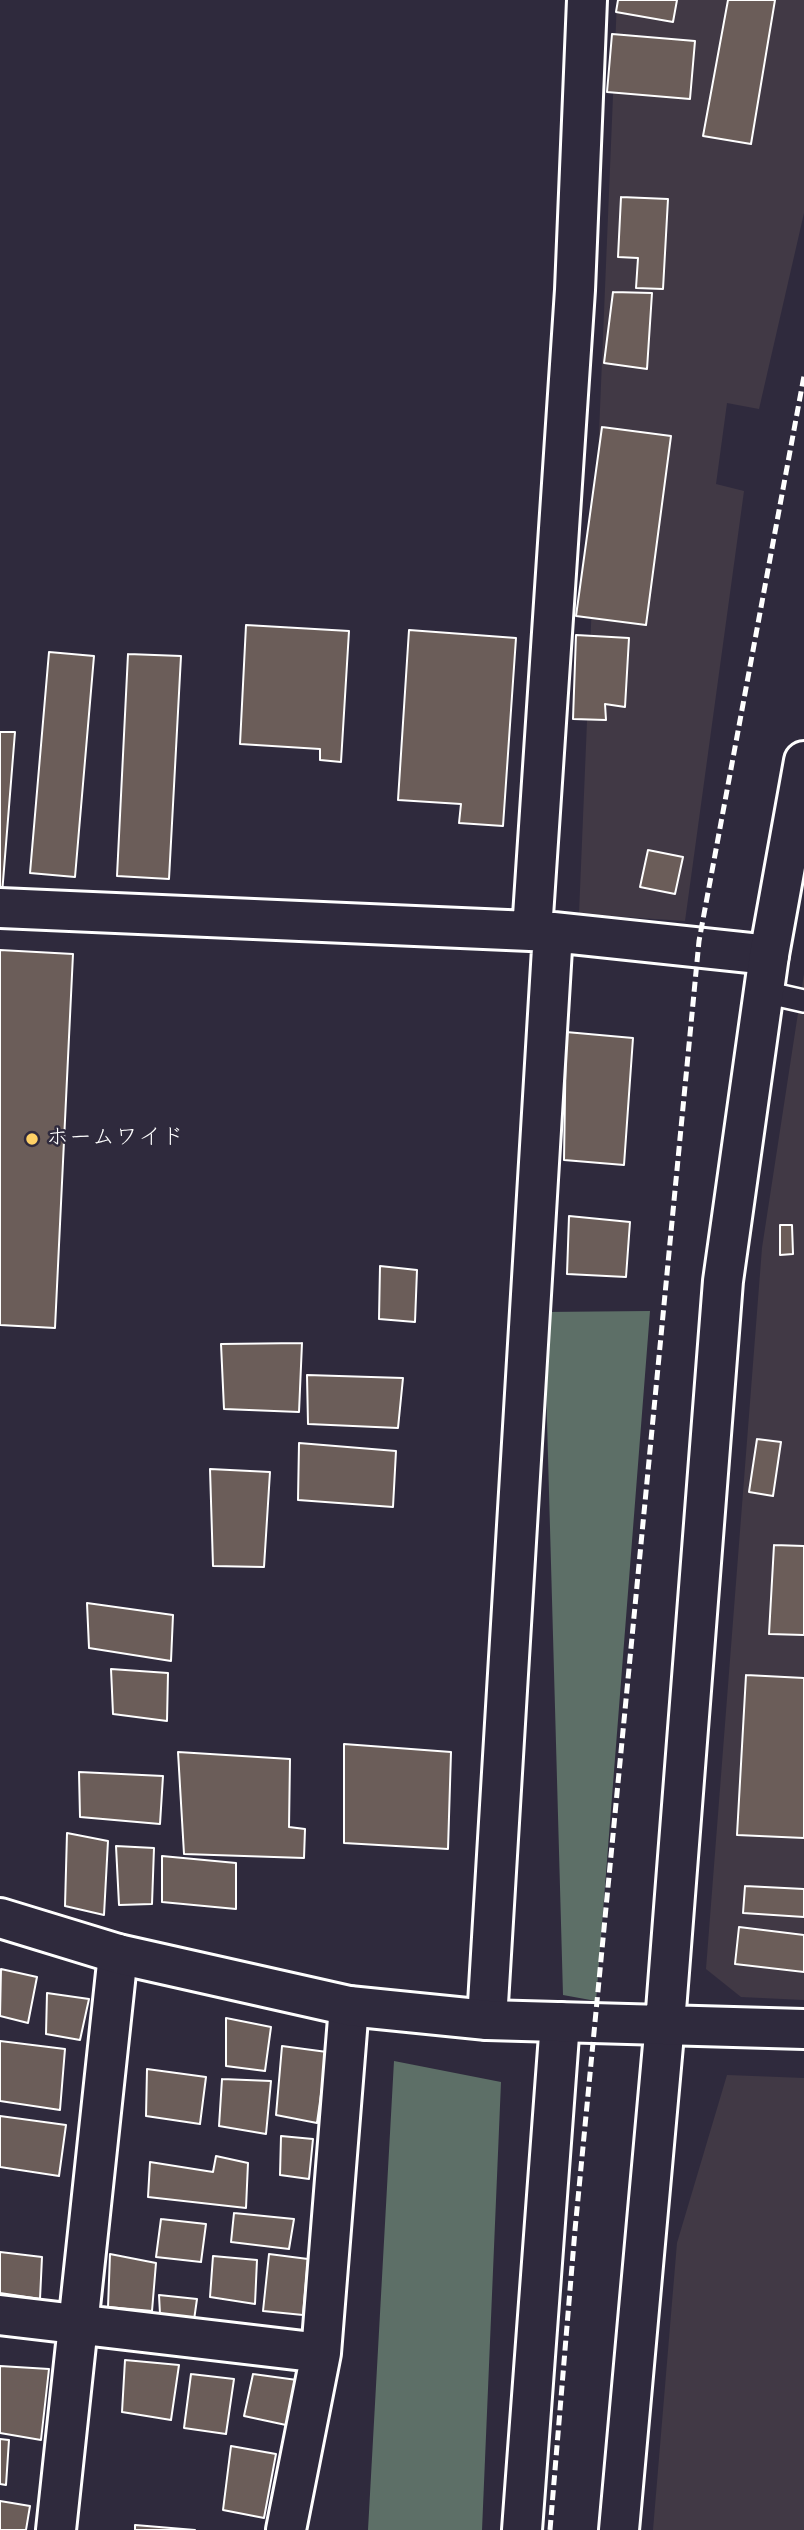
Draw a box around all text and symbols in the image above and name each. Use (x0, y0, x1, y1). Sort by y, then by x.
place label: ホームワイド (46, 1125, 184, 1153)
marker: ホームワイド (24, 1131, 40, 1147)

